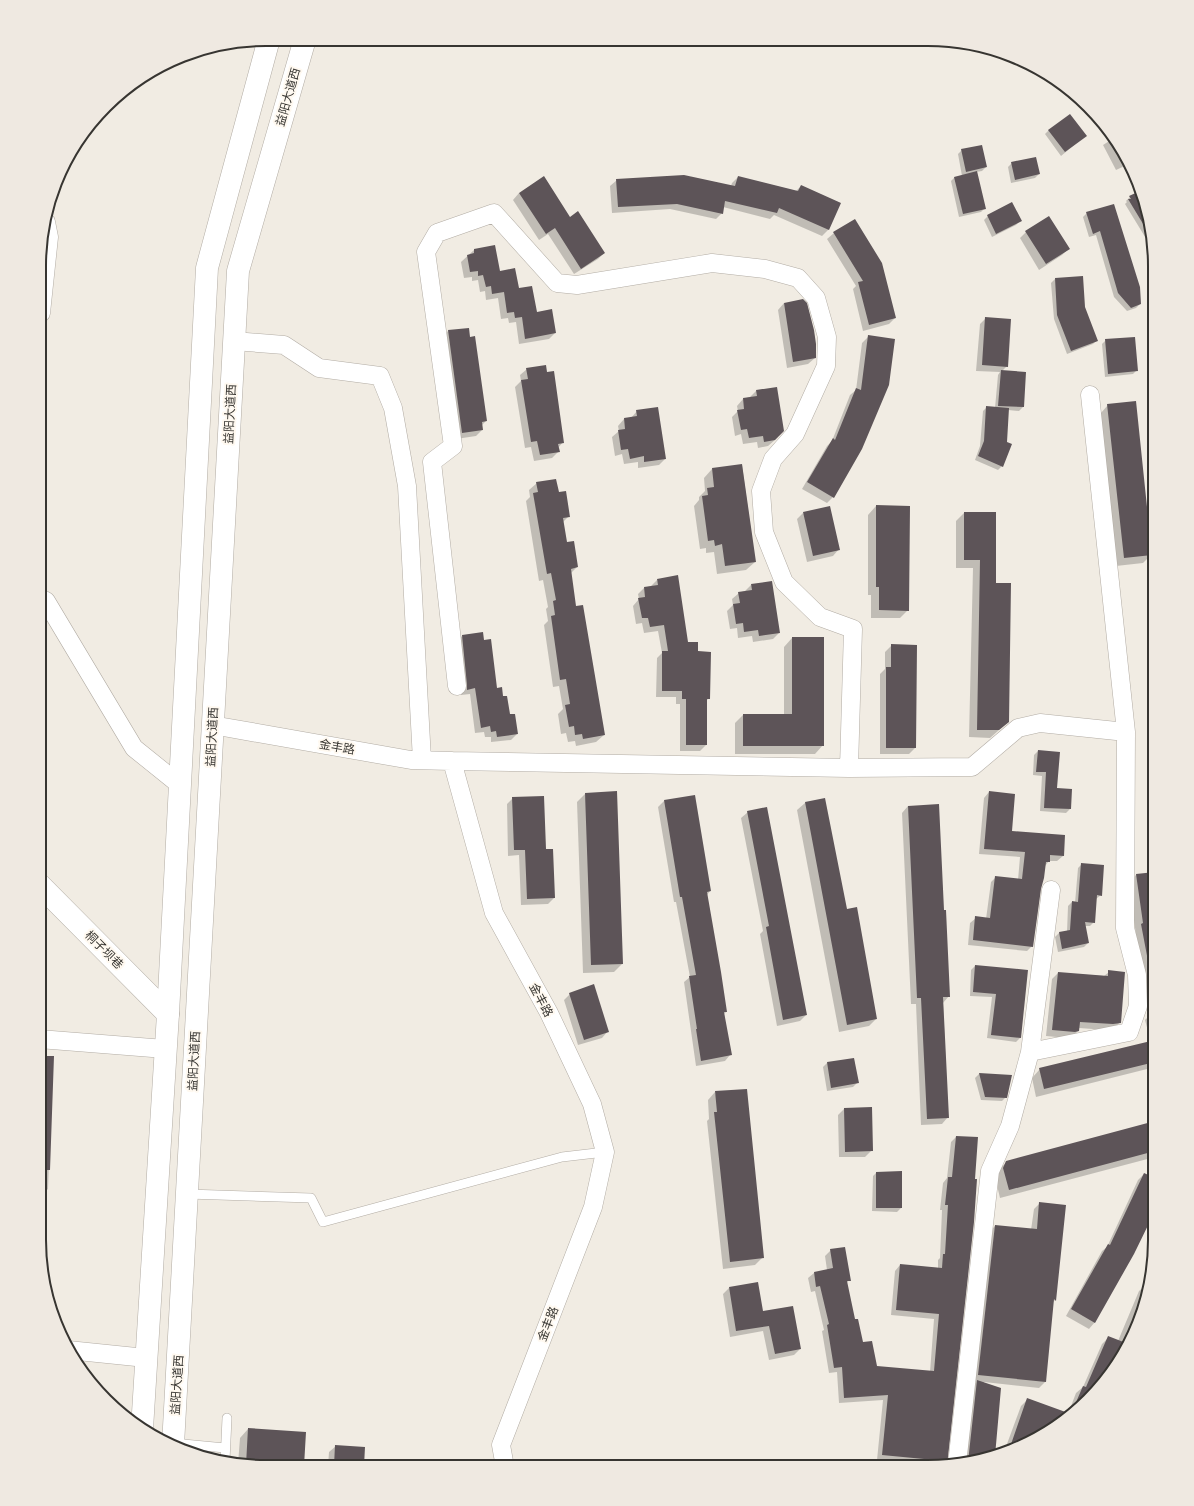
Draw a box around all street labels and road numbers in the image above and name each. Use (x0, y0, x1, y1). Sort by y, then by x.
street label: 益阳大道西 (273, 66, 303, 128)
street label: 益阳大道西 (221, 384, 239, 444)
street label: 益阳大道西 (203, 707, 221, 767)
street label: 金丰路 (318, 737, 356, 757)
street label: 桐子坝巷 (82, 928, 126, 972)
street label: 金丰路 (526, 981, 556, 1019)
street label: 益阳大道西 (185, 1031, 203, 1091)
street label: 金丰路 (535, 1305, 561, 1343)
street label: 益阳大道西 (168, 1355, 186, 1415)

